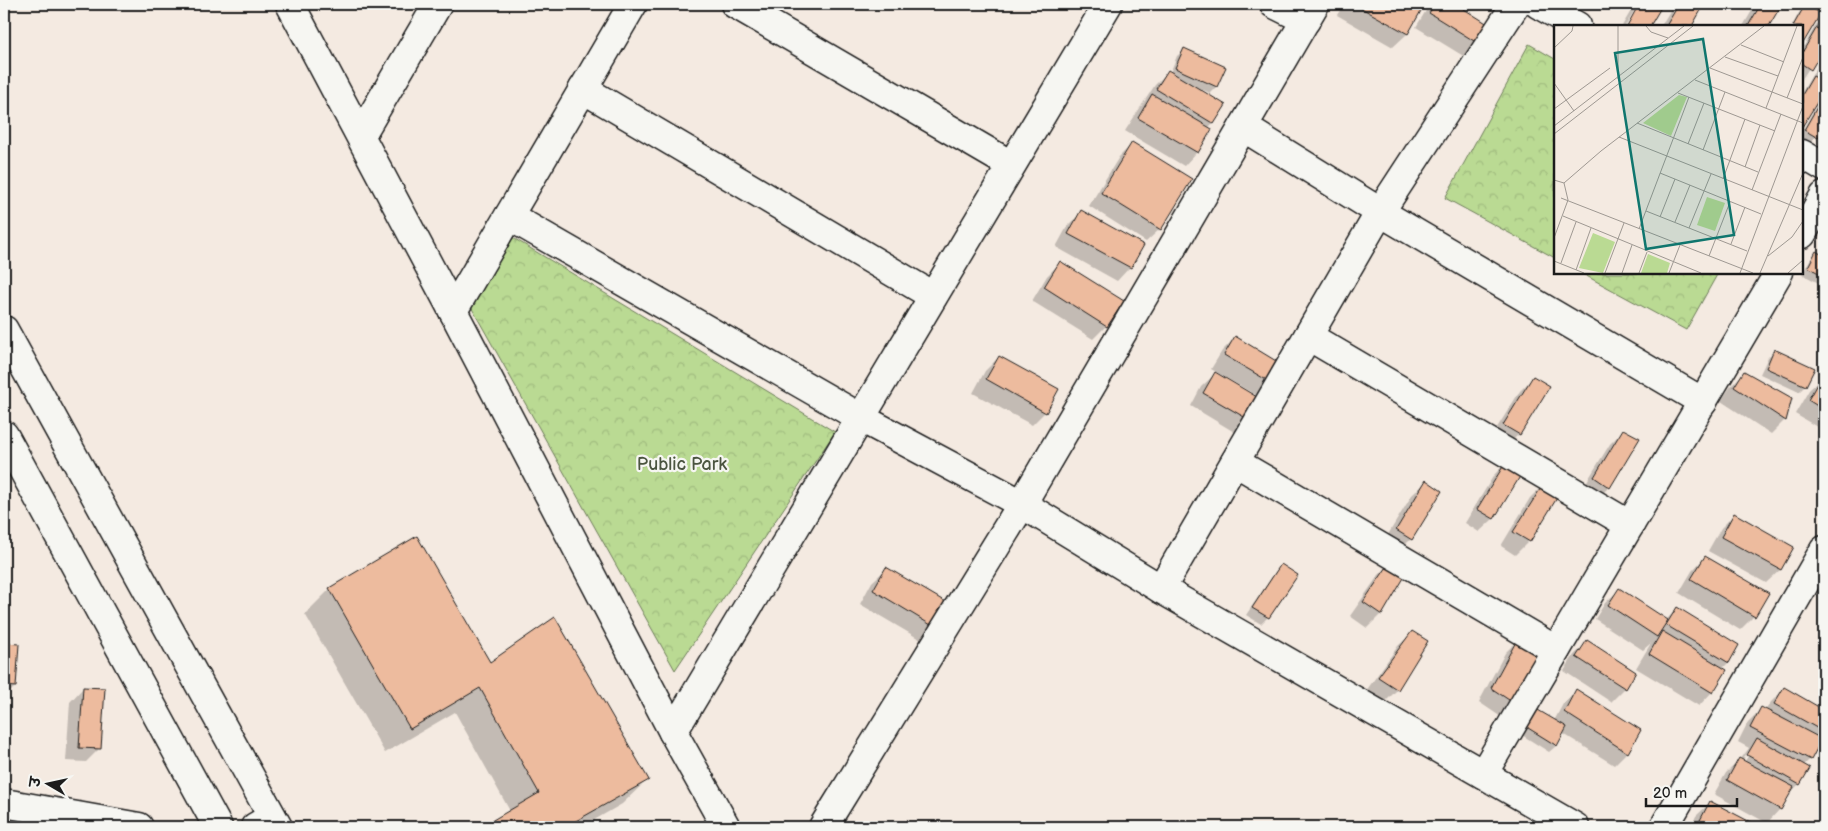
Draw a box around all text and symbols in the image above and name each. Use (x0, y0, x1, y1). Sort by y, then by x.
inset map (1554, 25, 1803, 274)
park label: Public Park (637, 454, 727, 475)
north arrow (22, 758, 72, 808)
text: उ (26, 774, 45, 790)
scale bar (1646, 776, 1737, 808)
text: 20 m (1653, 784, 1687, 803)

